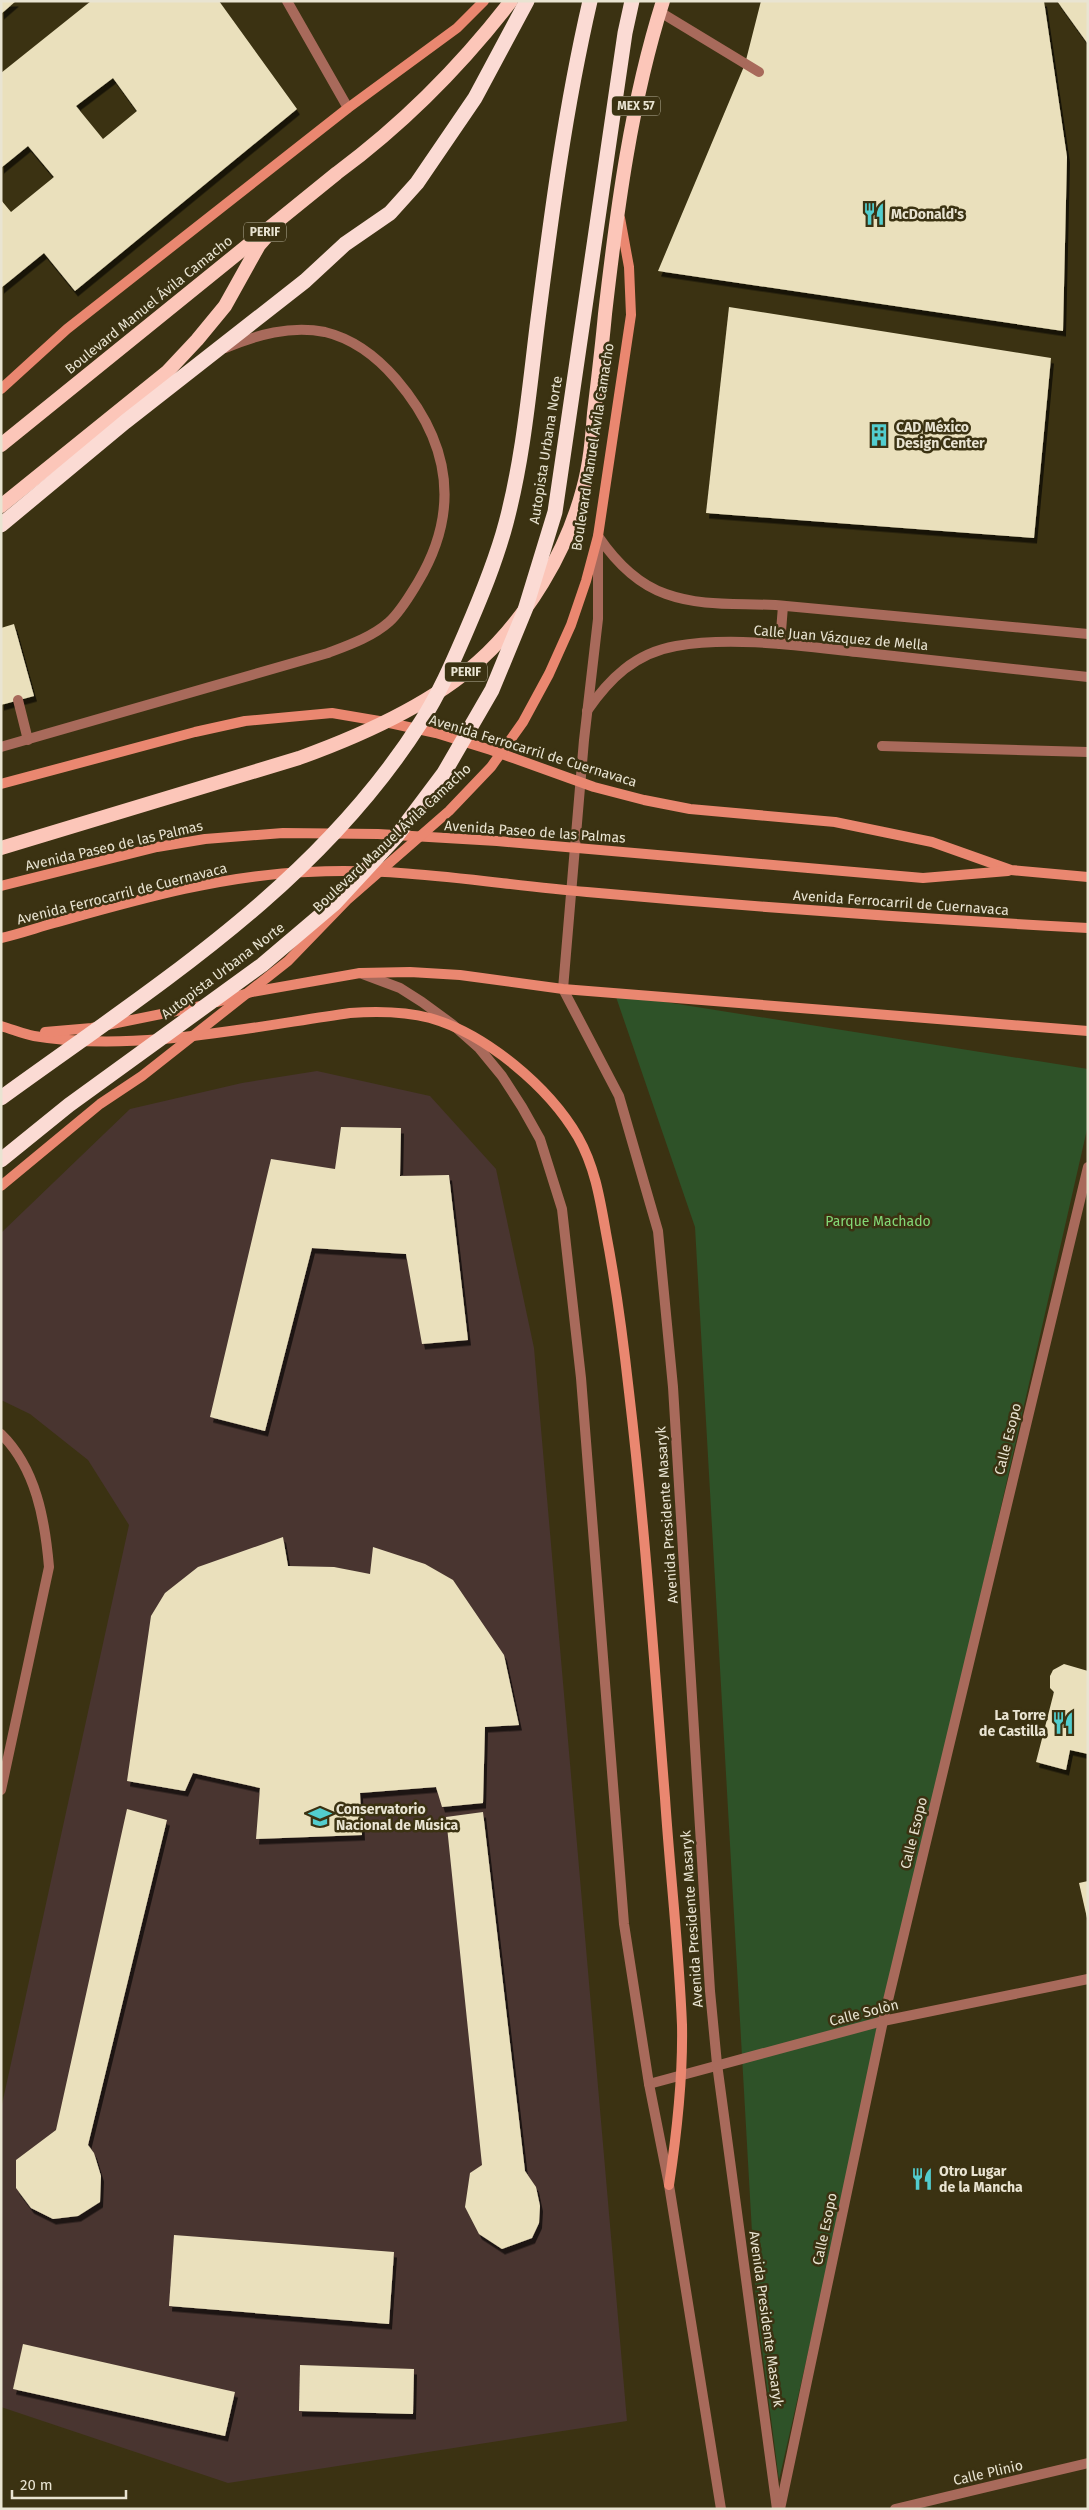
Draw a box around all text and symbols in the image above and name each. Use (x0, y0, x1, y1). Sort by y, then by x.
road number: MEX 57 (612, 96, 660, 115)
restaurant icon: McDonald's (861, 201, 887, 227)
place label: McDonald's (891, 206, 964, 223)
road number: PERIF (244, 222, 286, 242)
street label: Boulevard Manuel Ávila Camacho (61, 231, 236, 378)
street label: Boulevard Manuel Ávila Camacho (567, 342, 618, 552)
street label: Autopista Urbana Norte (526, 375, 566, 525)
place label: CAD México Design Center (896, 419, 985, 452)
building icon: CAD México Design Center (866, 422, 892, 448)
street label: Calle Juan Vázquez de Mella (753, 622, 929, 654)
road number: PERIF (445, 662, 487, 682)
street label: Avenida Ferrocarril de Cuernavaca (427, 711, 639, 791)
street label: Boulevard Manuel Ávila Camacho (309, 759, 475, 916)
street label: Avenida Paseo de las Palmas (24, 817, 205, 875)
street label: Avenida Paseo de las Palmas (444, 817, 627, 847)
street label: Avenida Ferrocarril de Cuernavaca (15, 860, 229, 928)
street label: Avenida Ferrocarril de Cuernavaca (793, 887, 1009, 919)
street label: Autopista Urbana Norte (158, 919, 288, 1023)
park label: Parque Machado (825, 1213, 931, 1230)
street label: Calle Esopo (991, 1401, 1025, 1477)
street label: Avenida Presidente Masaryk (652, 1425, 682, 1604)
place label: La Torre de Castilla (979, 1707, 1046, 1740)
restaurant icon: La Torre de Castilla (1050, 1710, 1076, 1736)
street label: Calle Esopo (897, 1795, 931, 1871)
place label: Conservatorio Nacional de Música (336, 1801, 459, 1834)
school or university icon: Conservatorio Nacional de Música (307, 1804, 333, 1830)
street label: Avenida Presidente Masaryk (677, 1829, 707, 2008)
street label: Calle Solòn (828, 1996, 900, 2030)
place label: Otro Lugar de la Mancha (939, 2163, 1023, 2196)
restaurant icon: Otro Lugar de la Mancha (909, 2166, 935, 2192)
street label: Calle Esopo (809, 2191, 841, 2267)
street label: Avenida Presidente Masaryk (745, 2230, 787, 2409)
street label: Calle Plinio (951, 2457, 1025, 2489)
scale bar (12, 2468, 126, 2500)
text: 20 m (20, 2476, 53, 2494)

